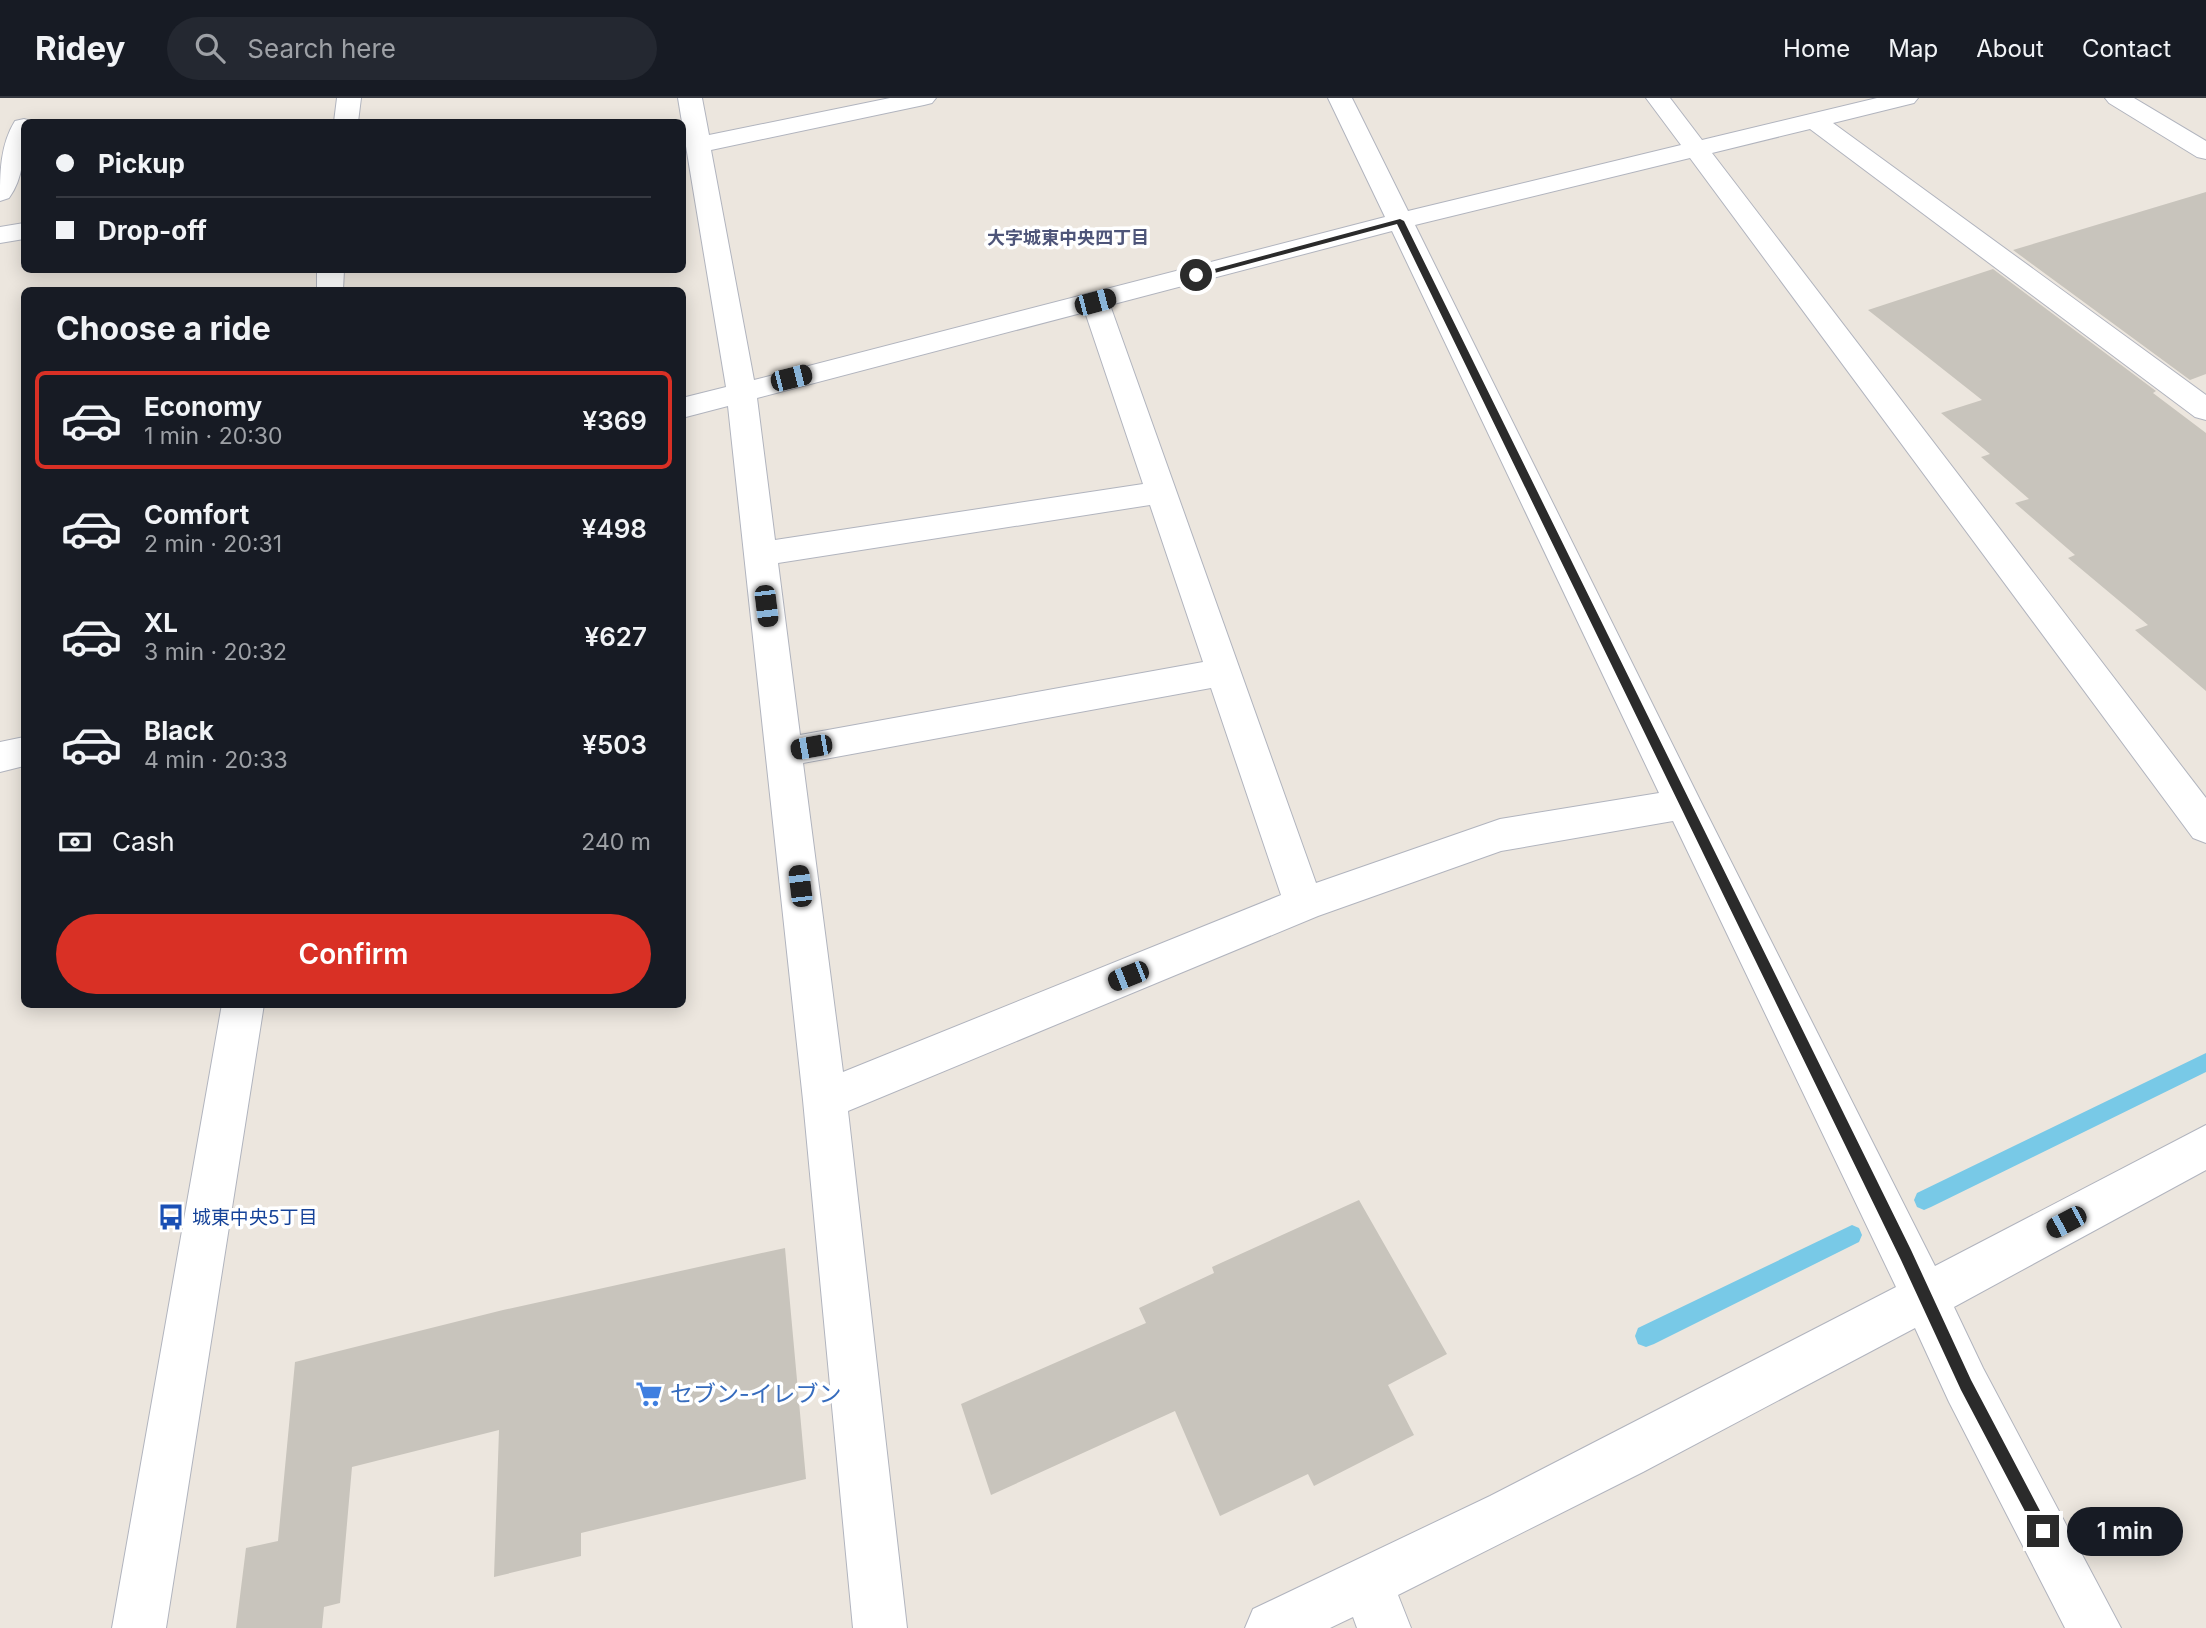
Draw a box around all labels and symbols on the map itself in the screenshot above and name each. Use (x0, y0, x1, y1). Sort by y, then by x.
district label: 大字城東中央四丁目 (987, 227, 1149, 248)
route start (1180, 259, 1212, 291)
car (1072, 286, 1119, 318)
car (769, 363, 814, 393)
car (754, 584, 779, 628)
car (789, 733, 834, 761)
car (788, 864, 813, 908)
car (1105, 958, 1152, 994)
bus stop icon: 城東中央5丁目 (156, 1202, 186, 1232)
car (2043, 1203, 2090, 1241)
place label: 城東中央5丁目 (192, 1206, 318, 1229)
supermarket icon: セブン-イレブン (634, 1379, 664, 1409)
place label: セブン-イレブン (670, 1380, 842, 1408)
callout: 1 min (2068, 1506, 2183, 1556)
route end (2027, 1515, 2059, 1547)

